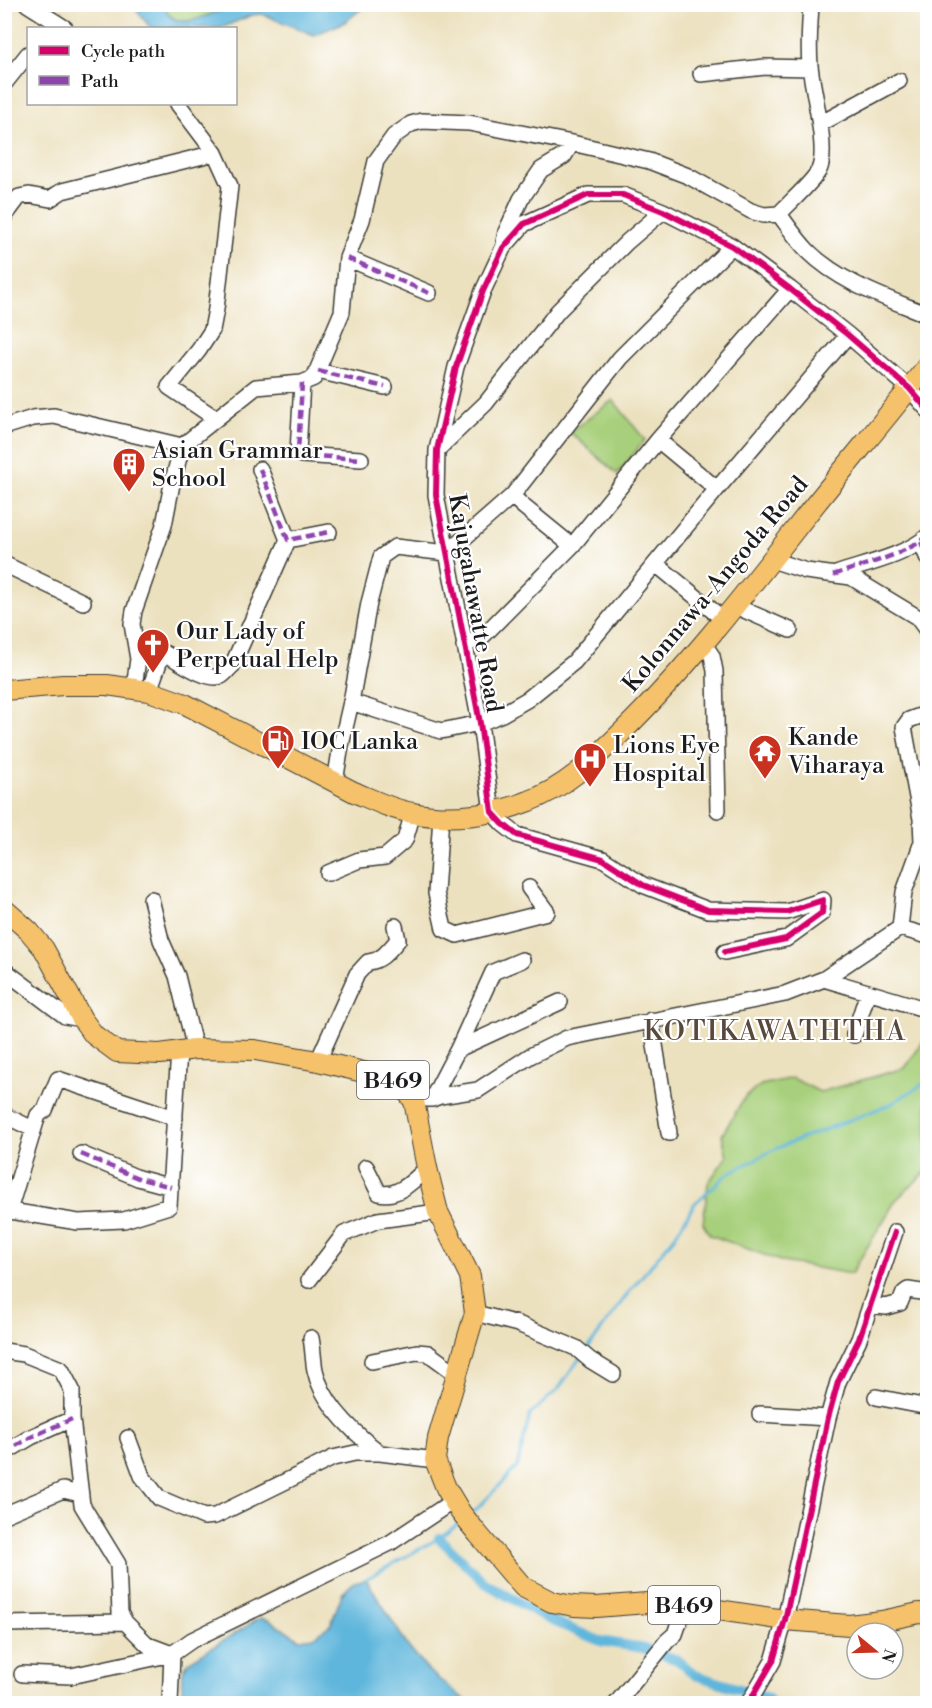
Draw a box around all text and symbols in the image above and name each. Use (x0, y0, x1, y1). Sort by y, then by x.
legend (27, 27, 237, 105)
text: Cycle path (81, 40, 165, 63)
text: Path (81, 70, 119, 93)
place label: Asian Grammar School (151, 436, 323, 494)
building icon: Asian Grammar School (111, 446, 147, 493)
street label: Kolonnawa-Angoda Road (616, 470, 815, 699)
street label: Kajugahawatte Road (441, 492, 509, 715)
place label: Our Lady of Perpetual Help (176, 617, 339, 675)
church icon: Our Lady of Perpetual Help (135, 627, 171, 674)
fuel station icon: IOC Lanka (260, 723, 296, 770)
place label: Kande Viharaya (787, 723, 885, 781)
place label: IOC Lanka (301, 727, 419, 757)
place label: Lions Eye Hospital (613, 731, 720, 789)
temple icon: Kande Viharaya (747, 733, 783, 780)
hospital icon: Lions Eye Hospital (572, 741, 608, 788)
district label: KOTIKAWATHTHA (644, 1015, 906, 1049)
road number: B469 (357, 1061, 429, 1099)
road number: B469 (648, 1586, 720, 1624)
north arrow (845, 1621, 905, 1681)
text: N (877, 1646, 900, 1665)

